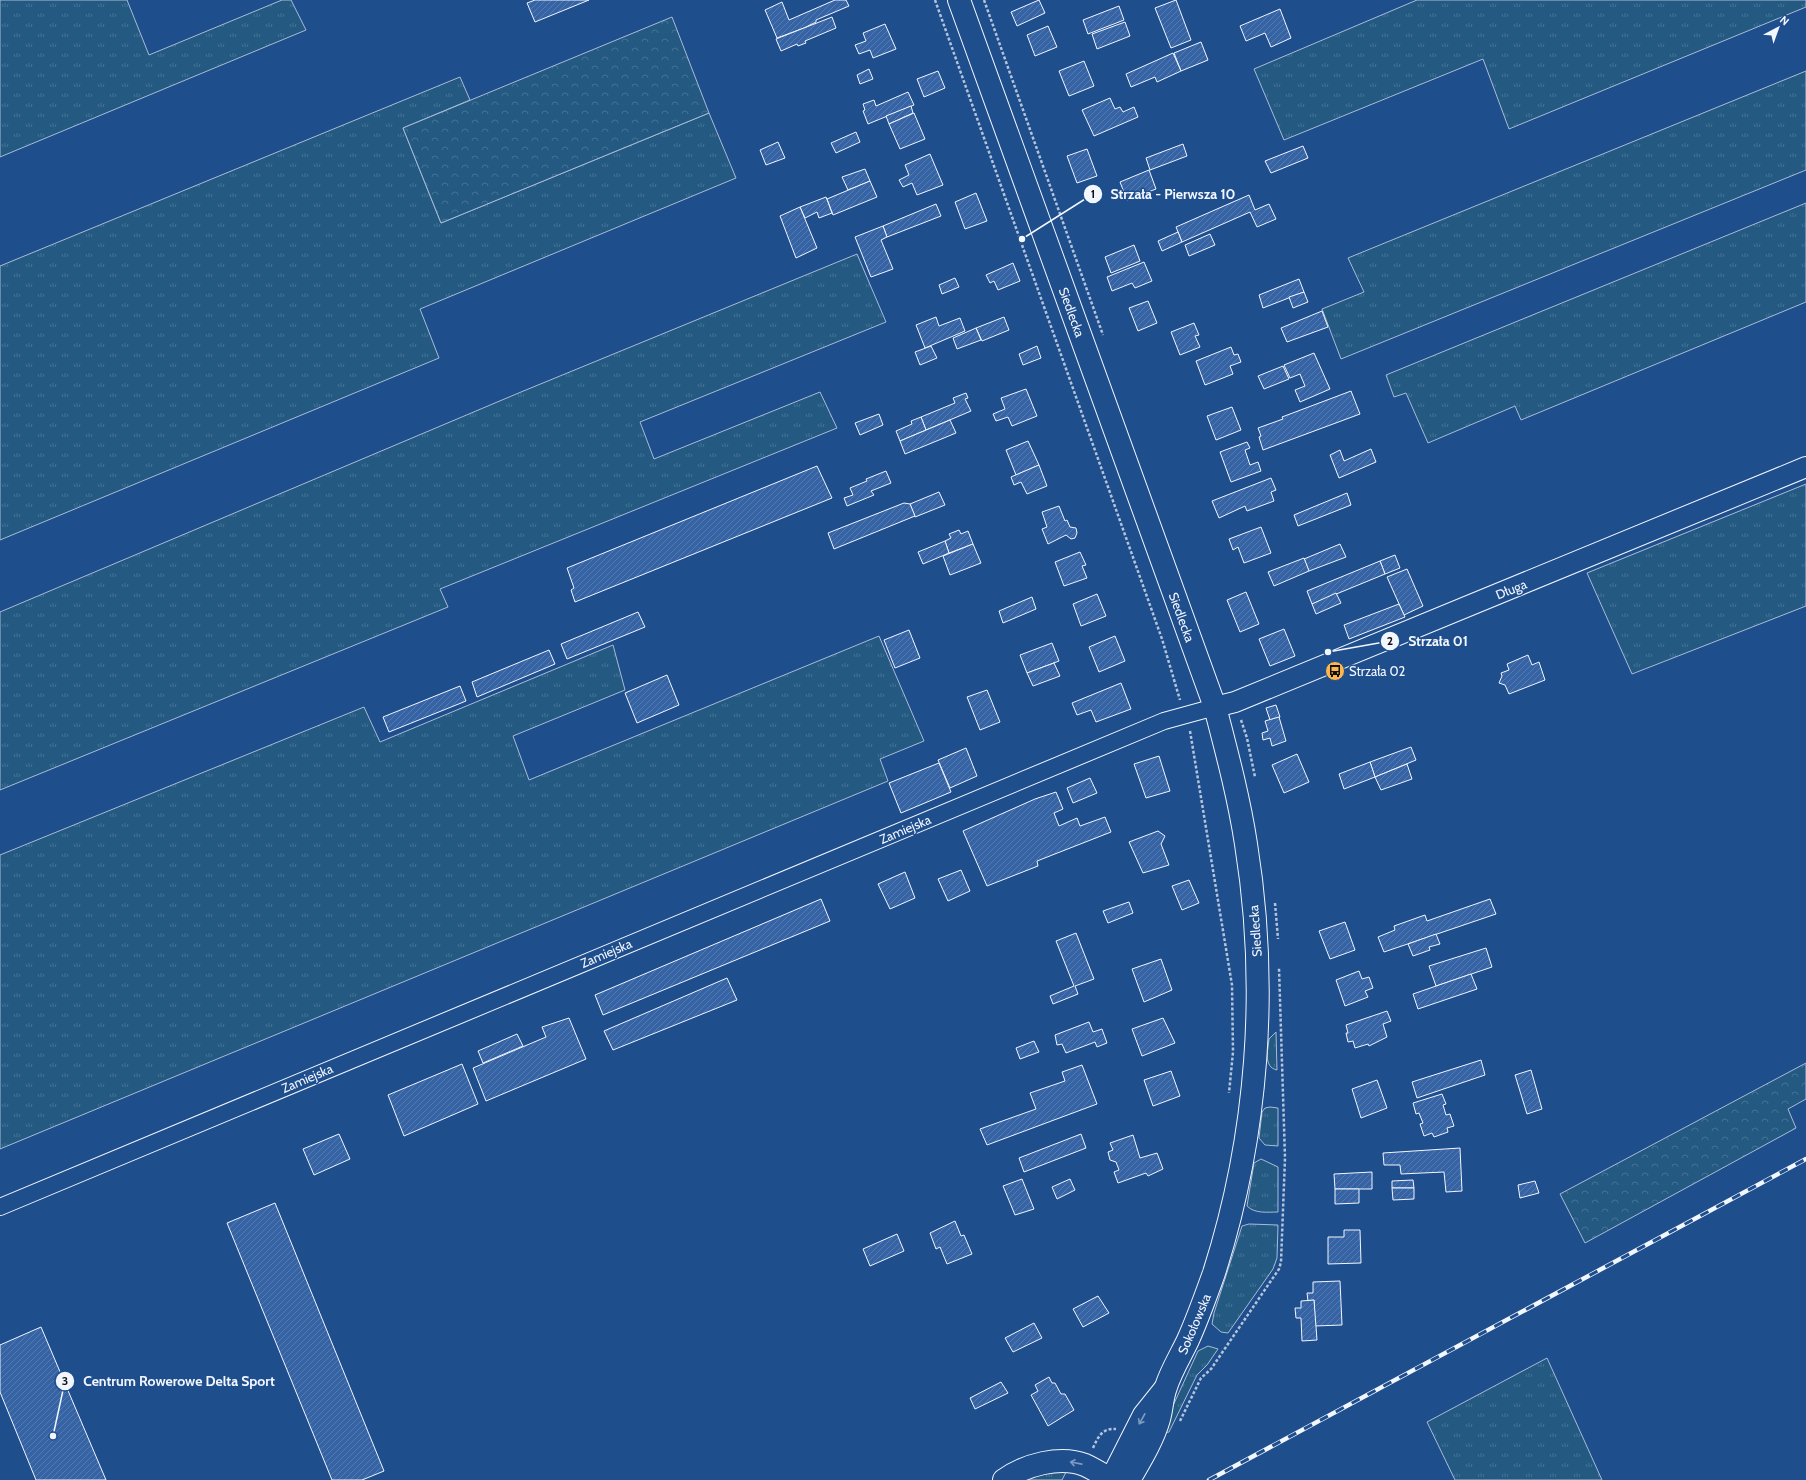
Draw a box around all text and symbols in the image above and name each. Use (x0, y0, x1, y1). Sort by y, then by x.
north arrow (1758, 8, 1798, 48)
text: N (1777, 13, 1792, 28)
callout: Strzała - Pierwsza 10 (1083, 181, 1244, 207)
text: Strzała - Pierwsza 10 (1110, 185, 1236, 203)
text: 1 (1091, 186, 1095, 201)
street label: Siedlecka (1056, 285, 1089, 340)
street label: Długa (1493, 575, 1530, 602)
street label: Siedlecka (1166, 590, 1199, 645)
callout: Strzała 01 (1380, 628, 1476, 654)
text: Strzała 01 (1408, 632, 1468, 650)
text: 2 (1387, 633, 1393, 648)
bus stop icon: Strzała 02 (1324, 660, 1346, 682)
place label: Strzała 02 (1349, 663, 1406, 679)
street label: Zamiejska (877, 811, 934, 848)
street label: Siedlecka (1245, 904, 1265, 957)
street label: Zamiejska (578, 935, 635, 972)
street label: Zamiejska (279, 1060, 336, 1097)
street label: Sokołowska (1174, 1291, 1214, 1357)
callout: Centrum Rowerowe Delta Sport (55, 1368, 283, 1394)
text: Centrum Rowerowe Delta Sport (83, 1372, 275, 1390)
text: 3 (62, 1373, 68, 1388)
one-way arrow (1138, 1412, 1145, 1424)
one-way arrow (1070, 1459, 1083, 1467)

